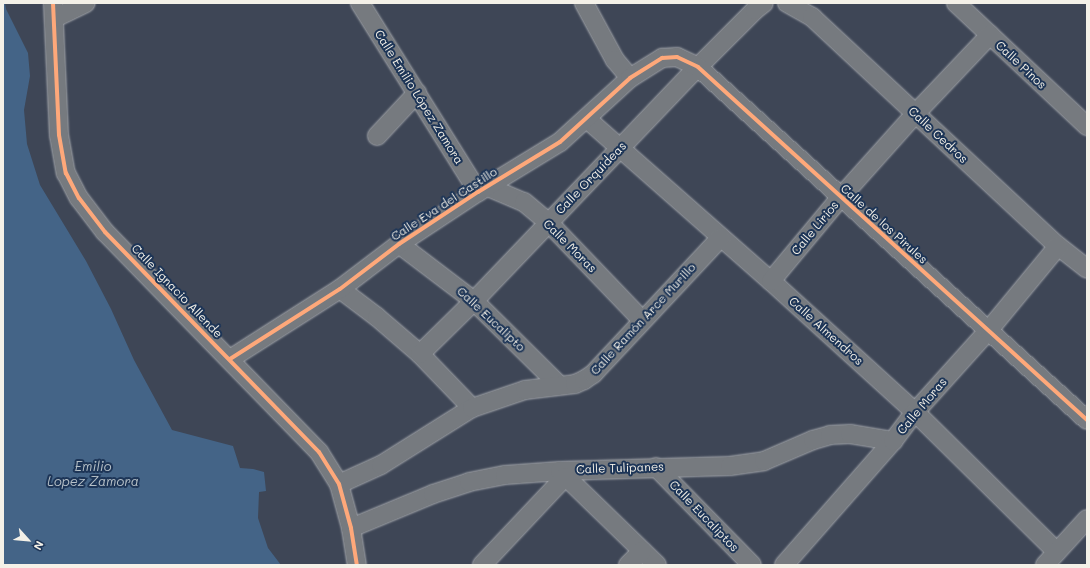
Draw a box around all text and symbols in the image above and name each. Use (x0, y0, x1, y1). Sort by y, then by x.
street label: Calle Emilio López Zamora (372, 27, 466, 167)
street label: Calle Pinos (993, 38, 1049, 92)
street label: Calle Cedros (905, 104, 971, 166)
street label: Calle Orquídeas (553, 139, 629, 217)
street label: Calle Eva del Castillo (388, 164, 500, 244)
street label: Calle de los Pirules (838, 181, 930, 267)
street label: Calle Lirios (788, 198, 842, 258)
street label: Calle Moras (540, 216, 600, 276)
street label: Calle Ignacio Allende (128, 241, 226, 341)
street label: Calle Ramón Arce Murillo (588, 260, 698, 378)
street label: Calle Eucalipto (454, 284, 528, 354)
street label: Calle Almendros (786, 294, 866, 368)
street label: Calle Moras (894, 375, 950, 437)
water label: Emilio Lopez Zamora (47, 459, 139, 490)
street label: Calle Tulipanes (576, 459, 664, 477)
street label: Calle Eucaliptos (666, 477, 742, 555)
north arrow (8, 520, 48, 560)
text: N (31, 539, 48, 553)

